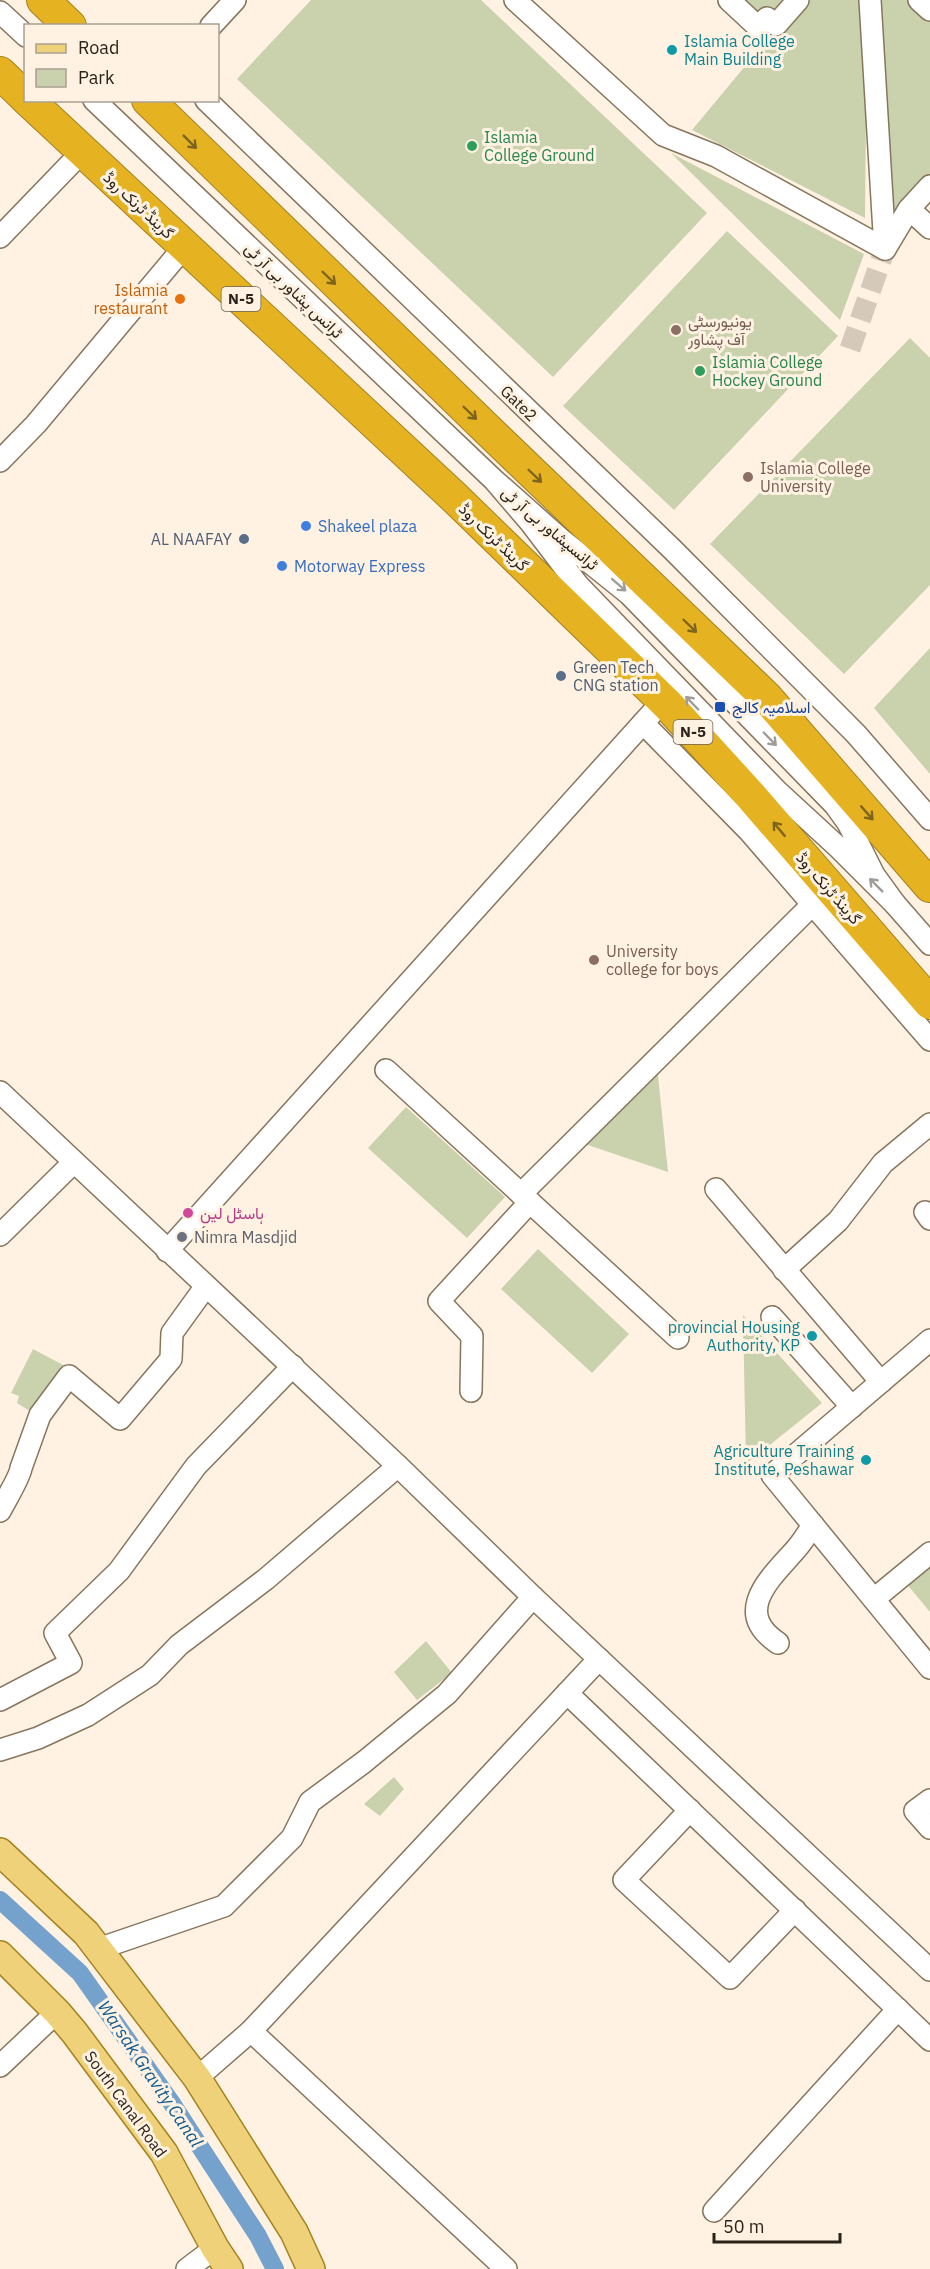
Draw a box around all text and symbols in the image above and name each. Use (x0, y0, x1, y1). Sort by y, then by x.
legend (24, 24, 219, 102)
place label: Islamia College Main Building (684, 31, 795, 69)
text: Road (78, 36, 119, 59)
marker: Islamia College Main Building (665, 43, 679, 57)
text: Park (78, 66, 115, 89)
place label: Islamia College Ground (484, 127, 595, 165)
one-way arrow (182, 134, 197, 149)
marker: Islamia College Ground (465, 139, 479, 153)
street label: گرینڈ ٹرنک روڈ (99, 167, 178, 243)
street label: ٹرانس پشاور بی آر ٹی (239, 238, 348, 344)
one-way arrow (322, 270, 337, 285)
place label: Islamia restaurant (93, 280, 168, 318)
road number: N-5 (222, 287, 260, 311)
marker: Islamia restaurant (173, 292, 187, 306)
place label: یونیورسٹی آف پشاور (687, 311, 752, 351)
marker: یونیورسٹی آف پشاور (669, 323, 683, 337)
place label: Islamia College Hockey Ground (712, 352, 823, 390)
marker: Islamia College Hockey Ground (693, 364, 707, 378)
street label: Gate2 (496, 381, 542, 425)
one-way arrow (462, 406, 477, 420)
place label: Islamia College University (760, 458, 871, 496)
one-way arrow (527, 469, 542, 483)
marker: Islamia College University (741, 470, 755, 484)
street label: ٹرانسپشاور بی آر ٹی (496, 482, 603, 576)
street label: گرینڈ ٹرنک روڈ (454, 499, 533, 576)
place label: Shakeel plaza (318, 516, 417, 536)
marker: Shakeel plaza (299, 519, 313, 533)
place label: AL NAAFAY (151, 529, 233, 549)
marker: AL NAAFAY (237, 532, 251, 546)
place label: Motorway Express (294, 556, 426, 576)
marker: Motorway Express (275, 559, 289, 573)
one-way arrow (611, 578, 626, 592)
one-way arrow (683, 619, 698, 633)
place label: Green Tech CNG station (573, 657, 659, 695)
marker: Green Tech CNG station (554, 669, 568, 683)
one-way arrow (685, 696, 700, 711)
place label: اسلامیہ کالج (732, 697, 810, 719)
marker: اسلامیہ کالج (713, 700, 727, 714)
road number: N-5 (674, 720, 712, 744)
one-way arrow (763, 731, 778, 746)
one-way arrow (860, 806, 874, 821)
one-way arrow (772, 822, 786, 837)
street label: گرینڈ ٹرنک روڈ (791, 848, 866, 929)
one-way arrow (868, 877, 883, 892)
place label: University college for boys (606, 941, 719, 979)
marker: University college for boys (587, 953, 601, 967)
place label: ہاسٹل لین (200, 1203, 264, 1224)
marker: ہاسٹل لین (181, 1206, 195, 1220)
place label: Nimra Masdjid (194, 1227, 297, 1247)
marker: Nimra Masdjid (175, 1230, 189, 1244)
place label: provincial Housing Authority, KP (668, 1317, 801, 1355)
marker: provincial Housing Authority, KP (805, 1329, 819, 1343)
place label: Agriculture Training Institute, Peshawar (714, 1441, 855, 1479)
marker: Agriculture Training Institute, Peshawar (859, 1453, 873, 1467)
water label: Warsak Gravity Canal (93, 1996, 208, 2152)
street label: South Canal Road (81, 2047, 171, 2161)
scale bar (714, 2206, 840, 2244)
text: 50 m (723, 2215, 765, 2238)

